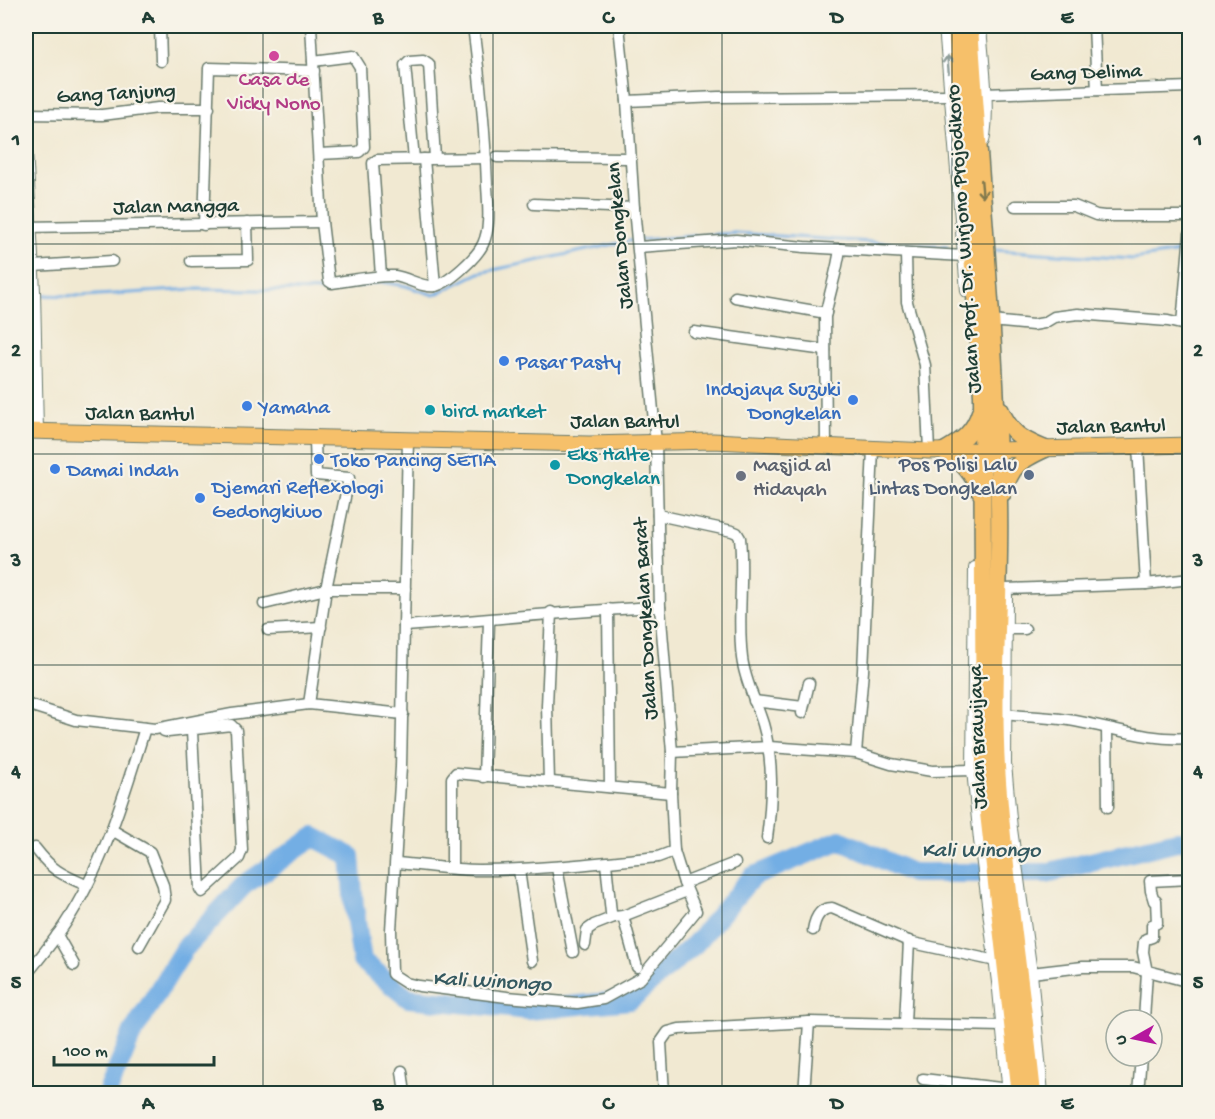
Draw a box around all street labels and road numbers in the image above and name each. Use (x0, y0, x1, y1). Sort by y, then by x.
street label: Gang Delima (1030, 60, 1144, 89)
street label: Gang Tanjung (56, 80, 177, 111)
street label: Jalan Prof. Dr. Wirjono Projodikoro (942, 83, 989, 394)
street label: Jalan Dongkelan (603, 161, 640, 310)
street label: Jalan Mangga (113, 195, 240, 222)
street label: Jalan Bantul (85, 402, 195, 429)
street label: Jalan Bantul (570, 411, 680, 436)
street label: Jalan Bantul (1056, 415, 1166, 442)
street label: Jalan Dongkelan Barat (630, 515, 665, 720)
street label: Jalan Brawijaya (964, 663, 995, 809)

